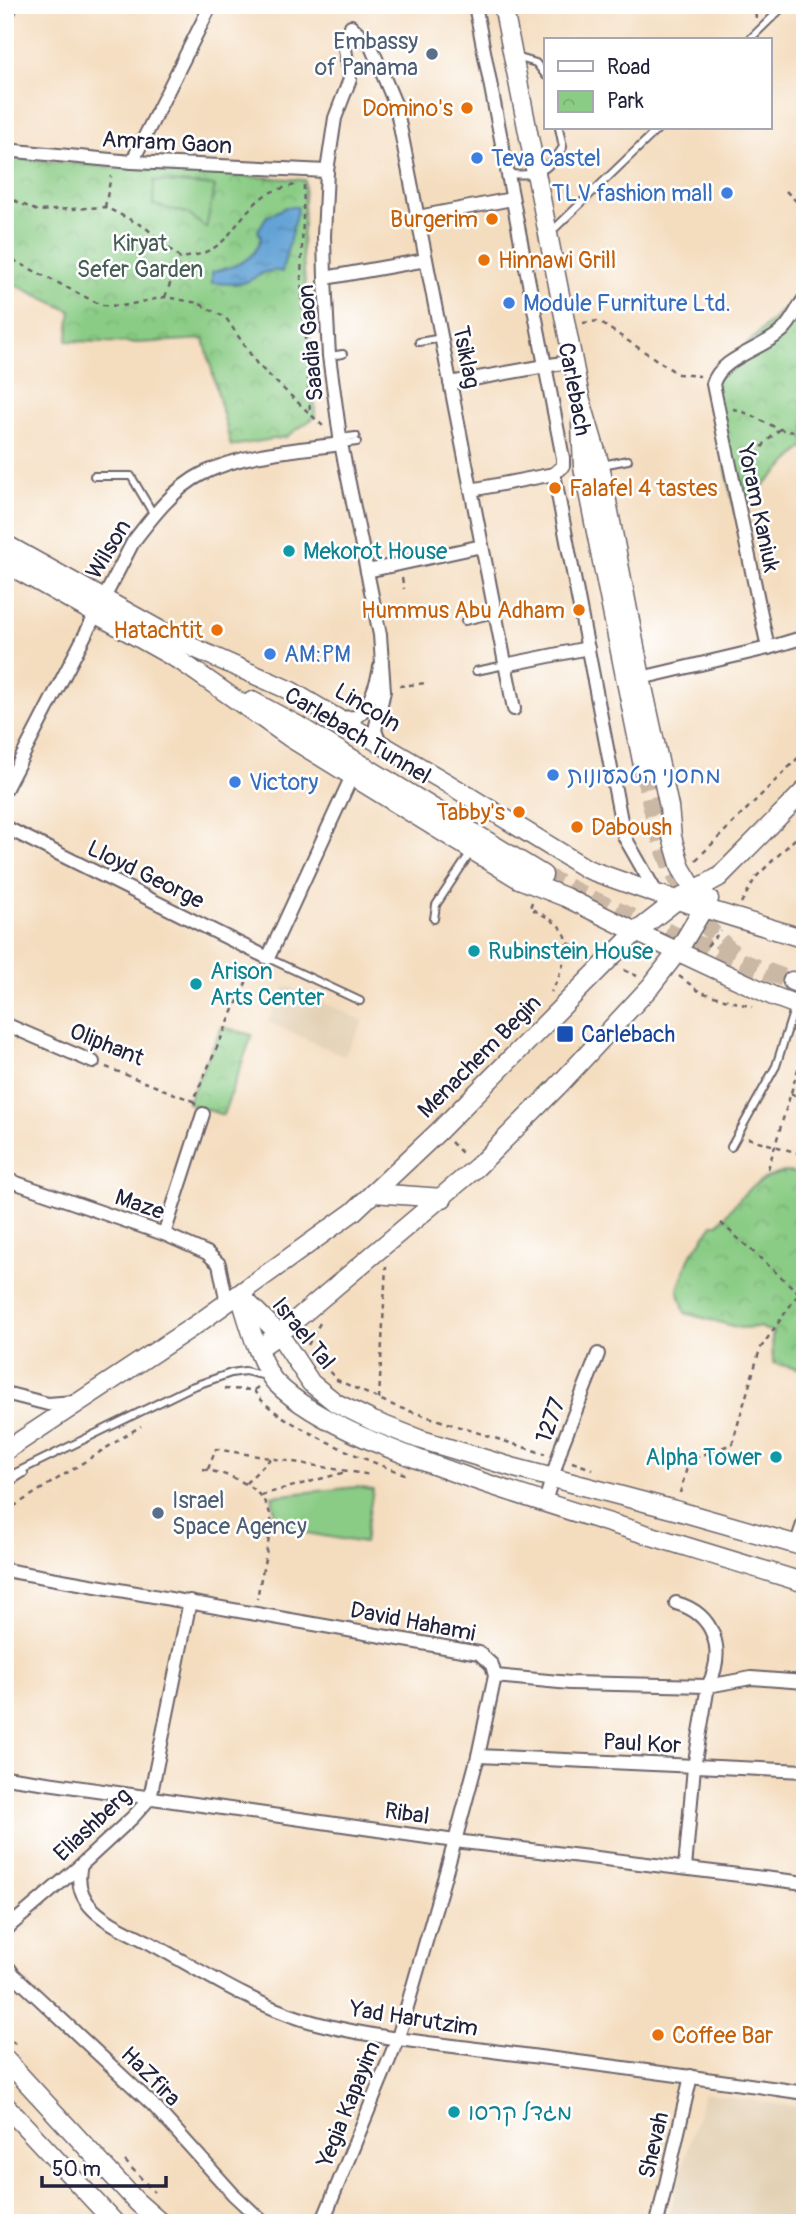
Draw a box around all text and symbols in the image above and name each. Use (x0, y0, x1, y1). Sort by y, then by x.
place label: Embassy of Panama (315, 27, 418, 82)
legend (544, 38, 772, 130)
marker: Embassy of Panama (424, 46, 440, 62)
text: Road (607, 54, 651, 81)
text: Park (607, 88, 644, 115)
place label: Domino's (362, 94, 453, 123)
marker: Domino's (459, 100, 475, 116)
street label: Amram Gaon (101, 125, 233, 160)
place label: Teva Castel (491, 144, 601, 173)
marker: Teva Castel (469, 150, 485, 166)
place label: TLV fashion mall (552, 179, 713, 208)
marker: TLV fashion mall (719, 185, 735, 201)
place label: Burgerim (390, 205, 478, 234)
marker: Burgerim (484, 211, 500, 227)
park label: Kiryat Sefer Garden (77, 229, 203, 284)
place label: Hinnawi Grill (498, 246, 616, 275)
marker: Hinnawi Grill (476, 252, 492, 268)
street label: Saadia Gaon (291, 283, 330, 402)
place label: Module Furniture Ltd. (523, 289, 731, 318)
marker: Module Furniture Ltd. (501, 295, 517, 311)
street label: Tsiklag (446, 323, 487, 391)
street label: Carlebach (551, 340, 598, 438)
street label: Yoram Kaniuk (731, 440, 786, 575)
place label: Falafel 4 tastes (569, 474, 718, 503)
marker: Falafel 4 tastes (547, 480, 563, 496)
street label: Wilson (79, 514, 138, 584)
place label: Mekorot House (303, 537, 448, 566)
marker: Mekorot House (281, 543, 297, 559)
place label: Hummus Abu Adham (361, 596, 565, 625)
marker: Hummus Abu Adham (571, 602, 587, 618)
place label: Hatachtit (113, 616, 204, 645)
marker: Hatachtit (209, 622, 225, 638)
place label: AM:PM (284, 640, 351, 669)
marker: AM:PM (262, 646, 278, 662)
street label: Lincoln (329, 676, 406, 738)
street label: Carlebach Tunnel (279, 680, 436, 791)
place label: מחסני הטבעונות (567, 761, 721, 790)
marker: מחסני הטבעונות (545, 767, 561, 783)
place label: Victory (249, 768, 318, 797)
marker: Victory (227, 774, 243, 790)
place label: Tabby's (436, 798, 505, 827)
marker: Tabby's (511, 804, 527, 820)
place label: Daboush (591, 813, 672, 842)
marker: Daboush (569, 819, 585, 835)
street label: Lloyd George (82, 834, 210, 916)
place label: Rubinstein House (488, 937, 654, 966)
marker: Rubinstein House (466, 943, 482, 959)
place label: Arison Arts Center (210, 957, 324, 1012)
marker: Arison Arts Center (188, 976, 204, 992)
street label: Menachem Begin (411, 988, 547, 1124)
street label: Oliphant (65, 1016, 149, 1073)
place label: Carlebach (581, 1020, 675, 1049)
marker: Carlebach (555, 1024, 575, 1044)
street label: Maze (111, 1183, 169, 1227)
street label: Israel Tal (266, 1291, 342, 1375)
street label: 1277 (529, 1394, 572, 1447)
place label: Alpha Tower (645, 1443, 762, 1472)
marker: Alpha Tower (768, 1449, 784, 1465)
place label: Israel Space Agency (172, 1486, 307, 1541)
marker: Israel Space Agency (150, 1505, 166, 1521)
street label: David Hahami (348, 1595, 478, 1648)
street label: Paul Kor (602, 1727, 682, 1760)
street label: Eliashberg (47, 1781, 137, 1868)
street label: Ribal (383, 1796, 431, 1831)
street label: Yad Harutzim (347, 1994, 480, 2043)
place label: Coffee Bar (672, 2021, 773, 2050)
marker: Coffee Bar (650, 2027, 666, 2043)
street label: Yegia Kapayim (310, 2037, 387, 2172)
street label: HaZfira (114, 2040, 187, 2113)
place label: מגדל קרסו (468, 2098, 572, 2127)
marker: מגדל קרסו (446, 2104, 462, 2120)
street label: Shevah (632, 2109, 675, 2181)
scale bar (42, 2144, 166, 2188)
text: 50 m (52, 2156, 101, 2183)

